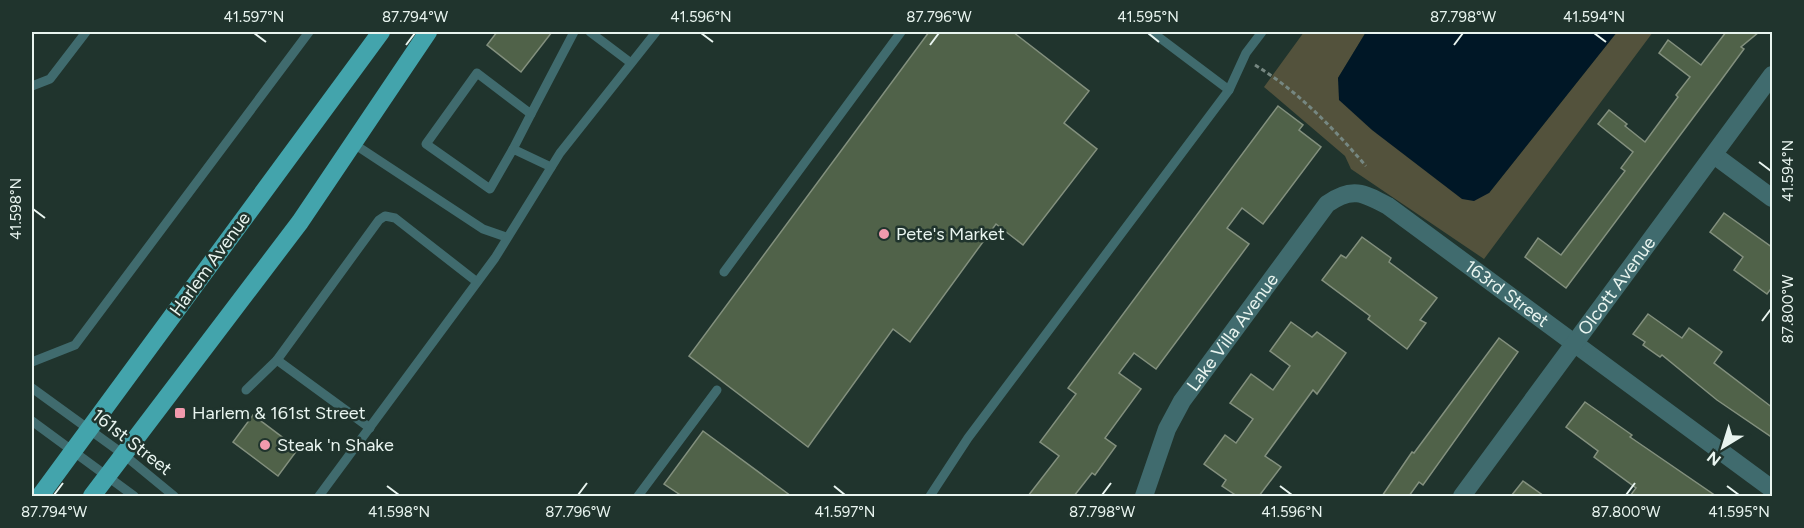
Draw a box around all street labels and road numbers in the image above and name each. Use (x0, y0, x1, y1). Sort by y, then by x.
street label: Harlem Avenue (165, 208, 255, 320)
street label: Olcott Avenue (1573, 232, 1660, 340)
street label: 163rd Street (1460, 255, 1553, 332)
street label: Lake Villa Avenue (1182, 269, 1283, 395)
street label: 161st Street (88, 404, 176, 480)

